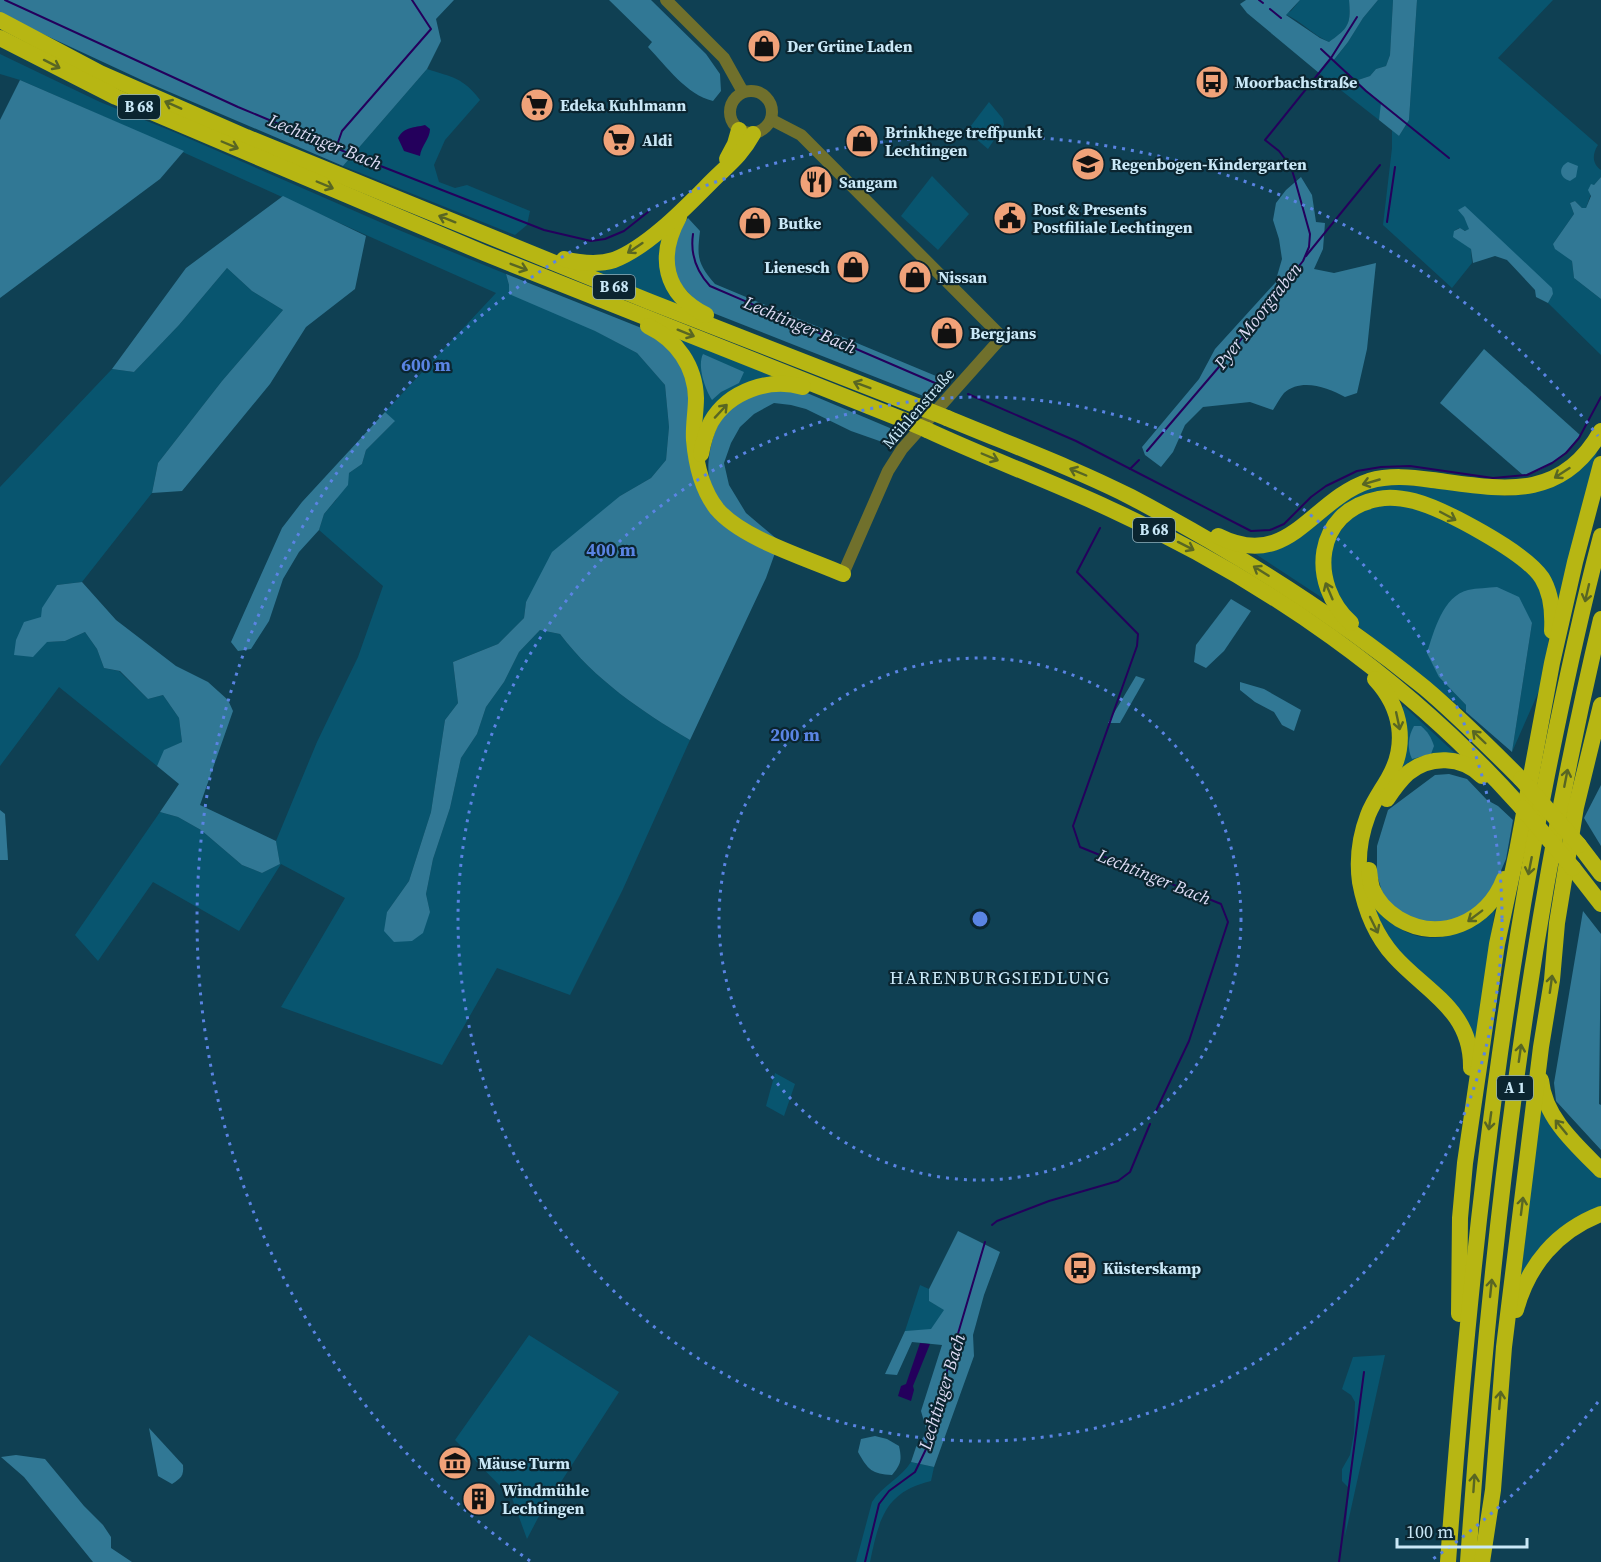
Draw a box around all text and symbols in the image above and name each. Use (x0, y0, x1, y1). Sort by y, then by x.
shop icon: Der Grüne Laden (746, 28, 782, 64)
place label: Der Grüne Laden (787, 35, 913, 57)
one-way arrow (43, 59, 61, 71)
bus stop icon: Moorbachstraße (1194, 64, 1230, 100)
place label: Moorbachstraße (1235, 71, 1357, 93)
supermarket icon: Edeka Kuhlmann (519, 87, 555, 123)
place label: Edeka Kuhlmann (560, 94, 686, 116)
road number: B 68 (118, 95, 160, 119)
one-way arrow (165, 99, 183, 110)
water label: Lechtinger Bach (264, 107, 386, 176)
place label: Brinkhege treffpunkt Lechtingen (885, 121, 1042, 161)
supermarket icon: Aldi (601, 122, 637, 158)
shop icon: Brinkhege treffpunkt Lechtingen (844, 123, 880, 159)
place label: Aldi (642, 129, 673, 151)
one-way arrow (220, 140, 238, 151)
school or university icon: Regenbogen-Kindergarten (1070, 146, 1106, 182)
place label: Regenbogen-Kindergarten (1111, 153, 1307, 175)
restaurant icon: Sangam (798, 164, 834, 200)
place label: Sangam (839, 171, 898, 193)
one-way arrow (315, 180, 334, 191)
place label: Post & Presents Postfiliale Lechtingen (1033, 198, 1193, 238)
public building icon: Post & Presents Postfiliale Lechtingen (992, 200, 1028, 236)
shop icon: Butke (737, 205, 773, 241)
place label: Butke (778, 212, 821, 234)
one-way arrow (438, 213, 457, 224)
one-way arrow (627, 242, 644, 254)
shop icon: Lienesch (835, 249, 871, 285)
place label: Lienesch (764, 256, 830, 278)
water label: Pyer Moorgraben (1207, 257, 1307, 375)
shop icon: Nissan (897, 259, 933, 295)
one-way arrow (509, 262, 527, 273)
place label: Nissan (938, 266, 987, 288)
road number: B 68 (593, 275, 635, 299)
water label: Lechtinger Bach (739, 289, 861, 360)
shop icon: Bergjans (929, 315, 965, 351)
place label: Bergjans (970, 322, 1036, 344)
one-way arrow (676, 328, 694, 339)
text: 600 m (401, 352, 451, 377)
street label: Mühlenstraße (877, 363, 959, 453)
one-way arrow (853, 378, 872, 389)
one-way arrow (714, 403, 728, 418)
one-way arrow (980, 452, 999, 463)
one-way arrow (1069, 466, 1088, 477)
one-way arrow (1554, 467, 1570, 479)
one-way arrow (1362, 477, 1381, 488)
one-way arrow (1439, 510, 1456, 522)
road number: B 68 (1133, 518, 1175, 542)
text: 400 m (586, 537, 636, 562)
one-way arrow (1177, 541, 1195, 553)
one-way arrow (1253, 564, 1270, 576)
one-way arrow (1323, 583, 1334, 601)
one-way arrow (1580, 583, 1592, 602)
one-way arrow (1393, 711, 1405, 730)
text: 200 m (770, 722, 820, 747)
one-way arrow (1472, 730, 1487, 745)
one-way arrow (1561, 769, 1572, 788)
water label: Lechtinger Bach (1093, 842, 1215, 911)
one-way arrow (1524, 856, 1535, 875)
centre of rings (970, 909, 990, 929)
one-way arrow (1467, 910, 1483, 923)
one-way arrow (1369, 916, 1380, 934)
district label: HARENBURGSIEDLUNG (890, 965, 1110, 990)
one-way arrow (1545, 974, 1556, 994)
one-way arrow (1514, 1044, 1525, 1064)
road number: A 1 (1497, 1076, 1533, 1100)
one-way arrow (1485, 1111, 1496, 1130)
one-way arrow (1555, 1119, 1568, 1135)
one-way arrow (1516, 1197, 1527, 1216)
bus stop icon: Küsterskamp (1062, 1250, 1098, 1286)
place label: Küsterskamp (1103, 1257, 1201, 1279)
one-way arrow (1486, 1279, 1497, 1299)
water label: Lechtinger Bach (912, 1330, 971, 1454)
one-way arrow (1495, 1390, 1506, 1410)
museum icon: Mäuse Turm (437, 1445, 473, 1481)
place label: Mäuse Turm (478, 1452, 571, 1474)
one-way arrow (1469, 1473, 1480, 1493)
place label: Windmühle Lechtingen (502, 1479, 589, 1519)
building icon: Windmühle Lechtingen (461, 1481, 497, 1517)
scale bar (1397, 1511, 1528, 1549)
text: 100 m (1406, 1519, 1453, 1544)

